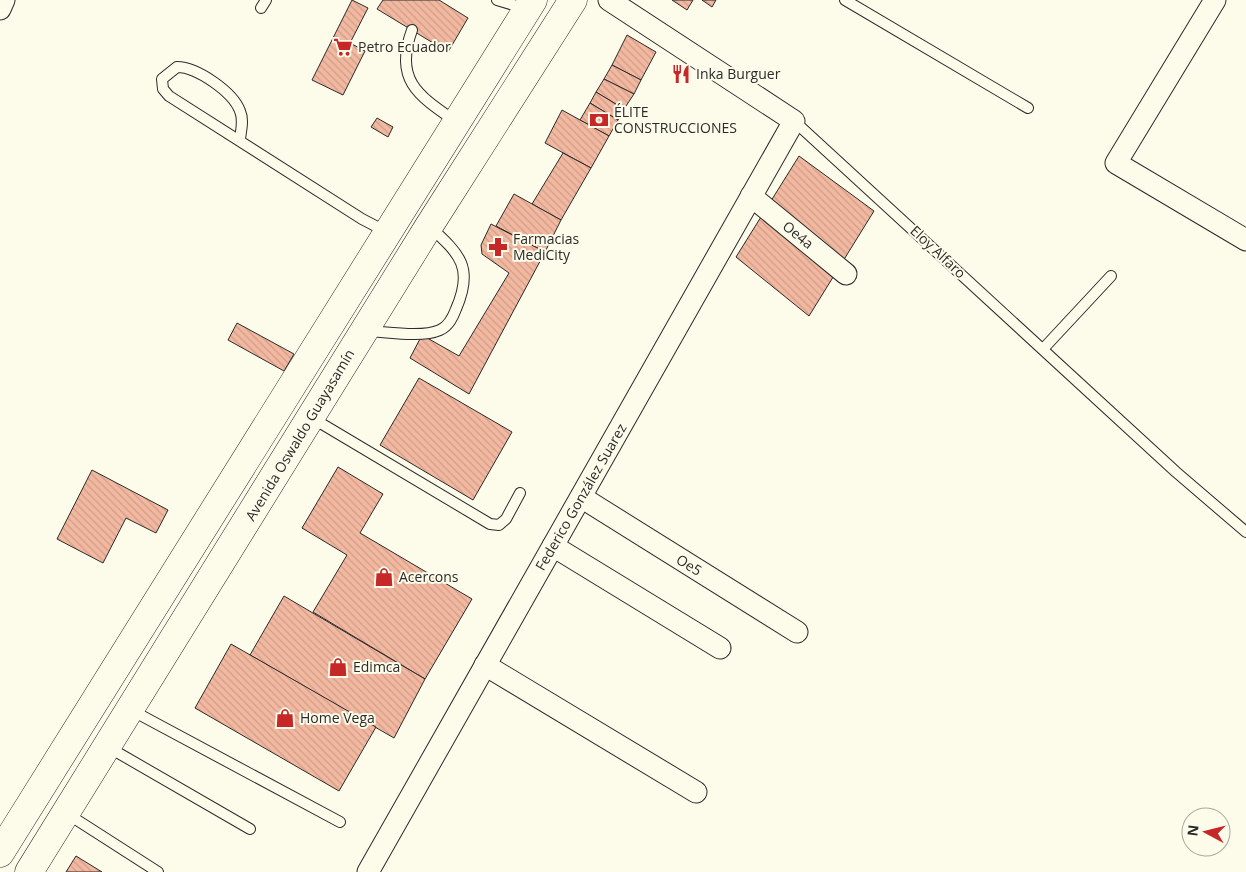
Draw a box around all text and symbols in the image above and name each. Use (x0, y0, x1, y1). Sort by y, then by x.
supermarket icon: Petro Ecuador (332, 36, 354, 58)
place label: Petro Ecuador (358, 37, 451, 56)
restaurant icon: Inka Burguer (670, 63, 692, 85)
place label: Inka Burguer (696, 64, 781, 83)
place label: ÉLITE CONSTRUCCIONES (614, 102, 737, 137)
bank icon: ÉLITE CONSTRUCCIONES (588, 109, 610, 131)
street label: Oe4a (779, 216, 818, 253)
street label: Eloy Alfaro (906, 221, 970, 282)
place label: Farmacias MediCity (513, 229, 579, 264)
pharmacy icon: Farmacias MediCity (487, 236, 509, 258)
street label: Avenida Oswaldo Guayasamín (241, 345, 358, 524)
street label: Federico González Suarez (531, 419, 631, 574)
street label: Oe5 (673, 549, 706, 580)
shop icon: Acercons (373, 566, 395, 588)
place label: Acercons (399, 567, 459, 586)
shop icon: Edimca (327, 656, 349, 678)
place label: Edimca (353, 657, 400, 676)
shop icon: Home Vega (274, 707, 296, 729)
place label: Home Vega (300, 708, 375, 727)
north arrow (1181, 807, 1231, 857)
text: N (1182, 824, 1203, 837)

